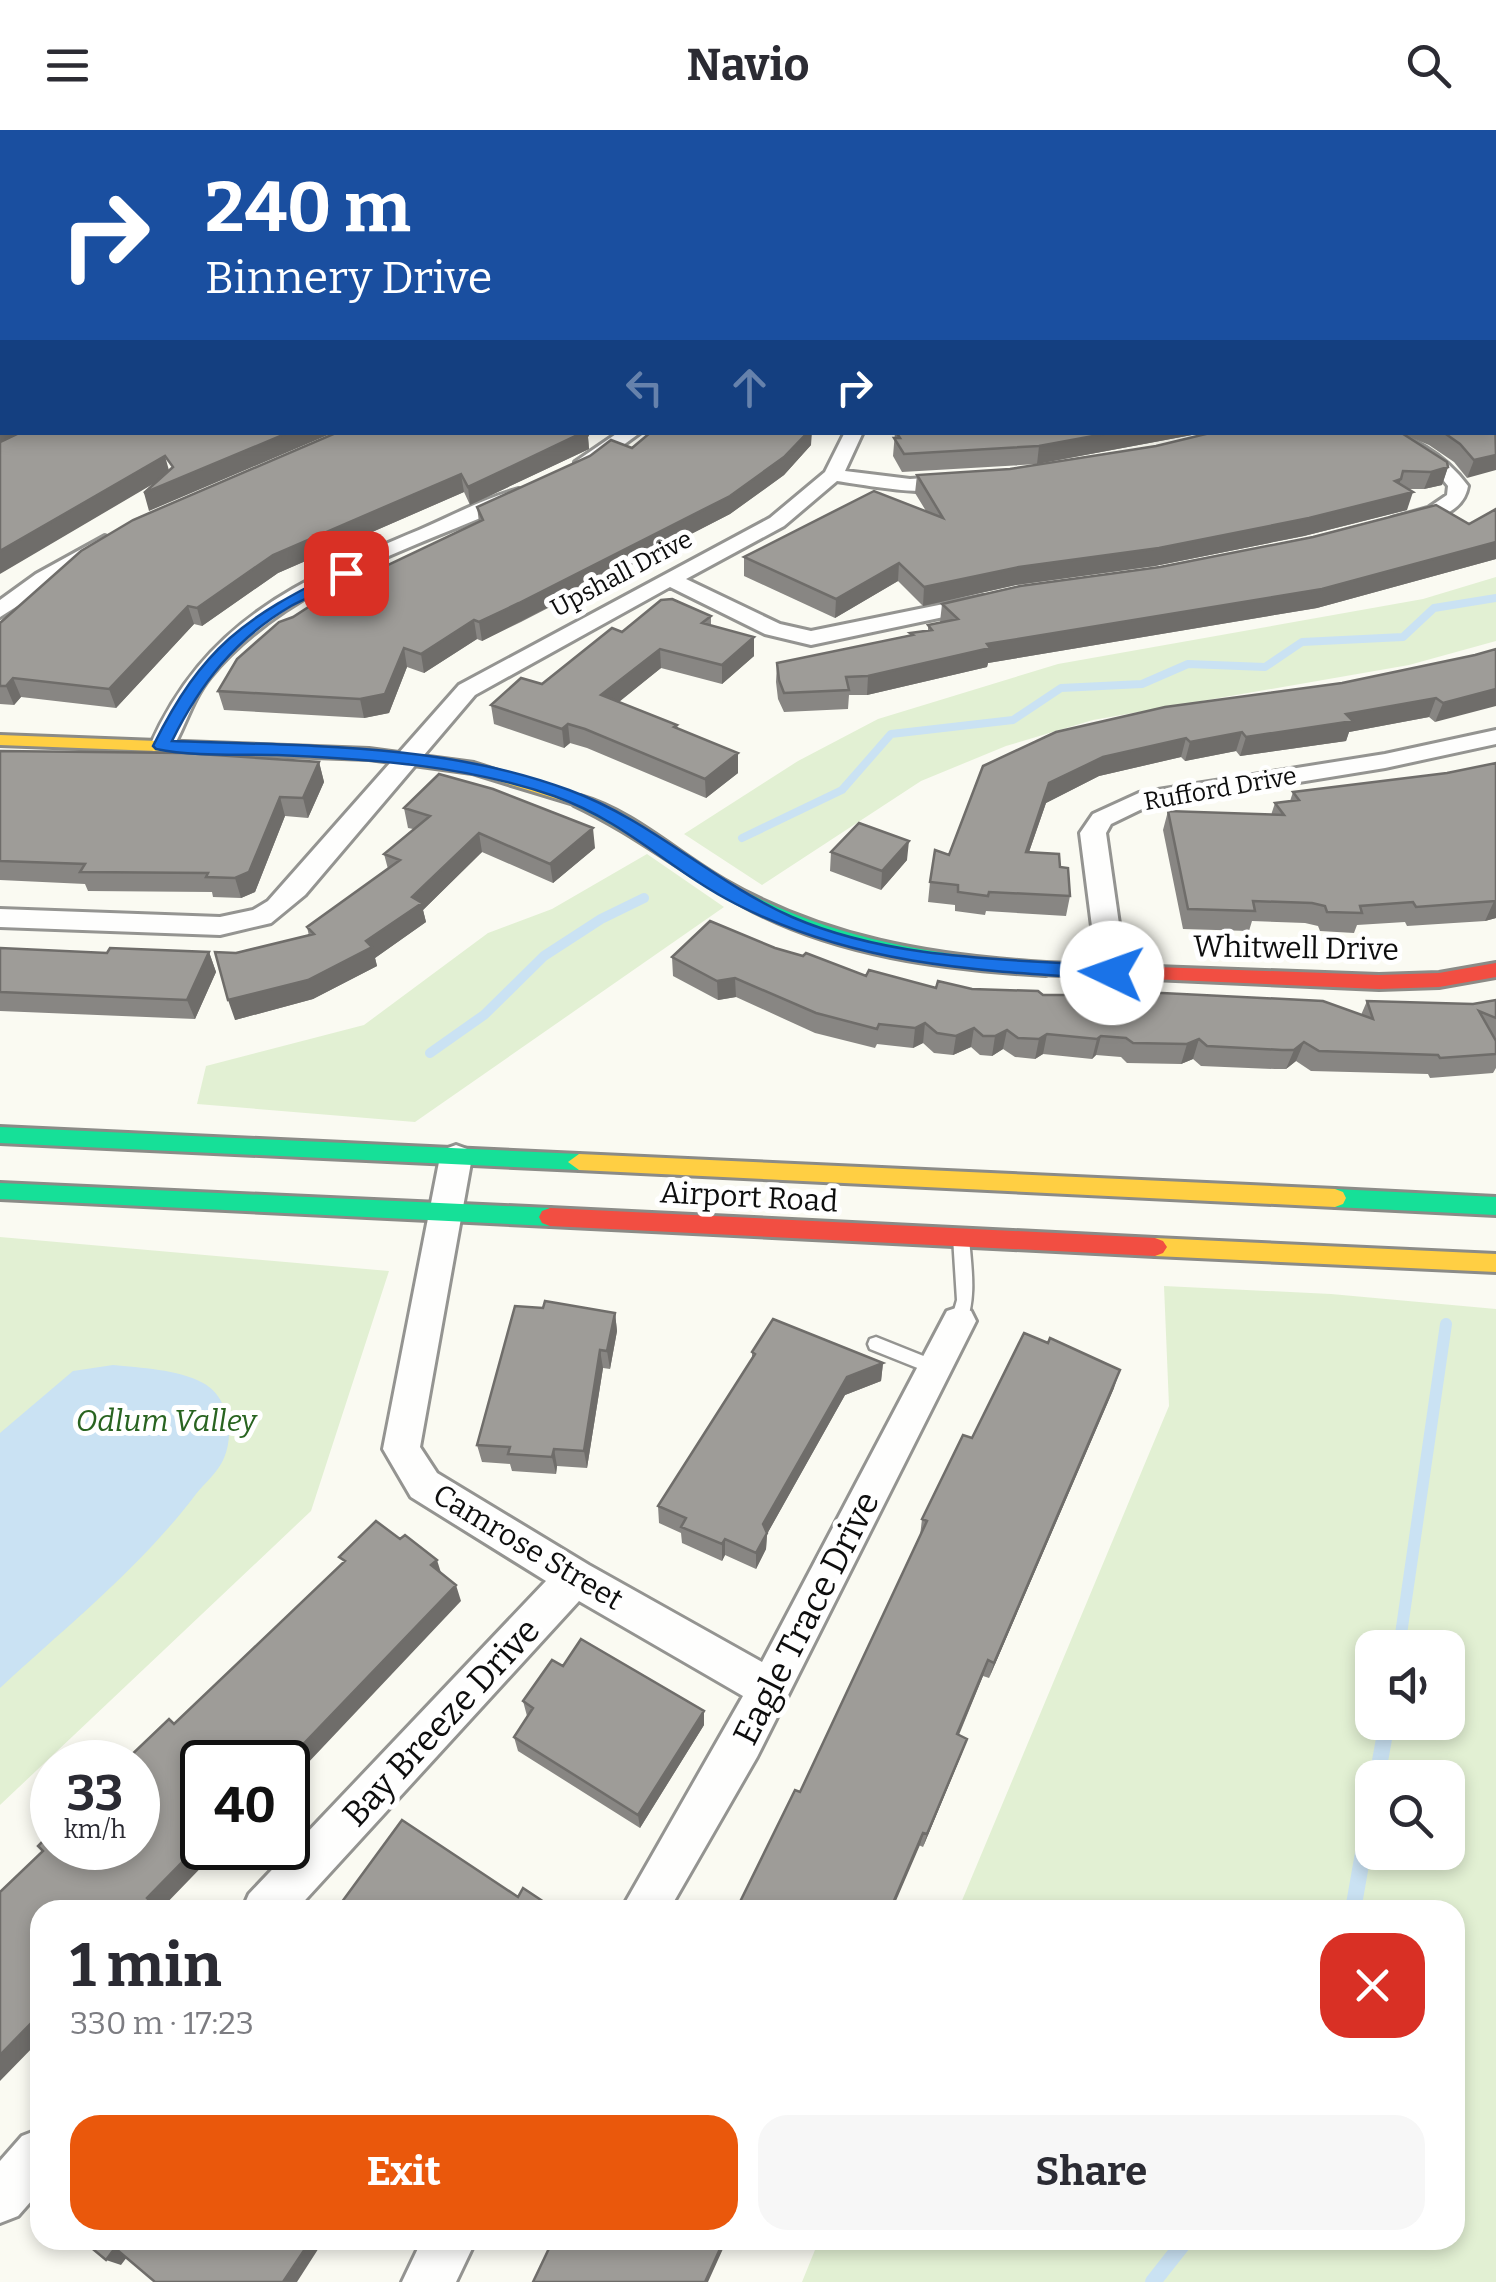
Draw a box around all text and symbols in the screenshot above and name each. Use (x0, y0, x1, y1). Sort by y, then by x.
icon: menu (40, 38, 95, 93)
text: Navio (687, 38, 809, 92)
icon: search (1401, 38, 1456, 93)
text: 240 m (205, 166, 411, 250)
icon: right (40, 170, 170, 300)
text: Binnery Drive (205, 251, 492, 305)
icon: left (617, 360, 672, 415)
icon: ahead (722, 360, 777, 415)
icon: right (827, 360, 882, 415)
street label: Upshall Drive (546, 524, 697, 624)
pin (304, 531, 389, 616)
icon: arrive (319, 546, 374, 601)
street label: Rufford Drive (1141, 761, 1299, 817)
position arrow (1060, 921, 1164, 1025)
street label: Whitwell Drive (1193, 928, 1399, 968)
street label: Airport Road (659, 1174, 839, 1220)
park label: Odlum Valley (76, 1403, 258, 1439)
street label: Camrose Street (427, 1476, 630, 1618)
street label: Eagle Trace Drive (724, 1484, 888, 1752)
street label: Bay Breeze Drive (334, 1609, 548, 1835)
map controls (1355, 1630, 1465, 1870)
button: sound (1355, 1630, 1465, 1740)
speed limit sign: 40 (180, 1740, 310, 1870)
button: search (1355, 1760, 1465, 1870)
text: 33 (67, 1763, 123, 1823)
text: km/h (64, 1815, 126, 1845)
text: 1 min (70, 1930, 222, 2002)
button: close (1320, 1933, 1425, 2038)
text: 330 m · 17:23 (70, 2004, 254, 2042)
button: Exit (70, 2115, 738, 2230)
button: Share (758, 2115, 1425, 2230)

